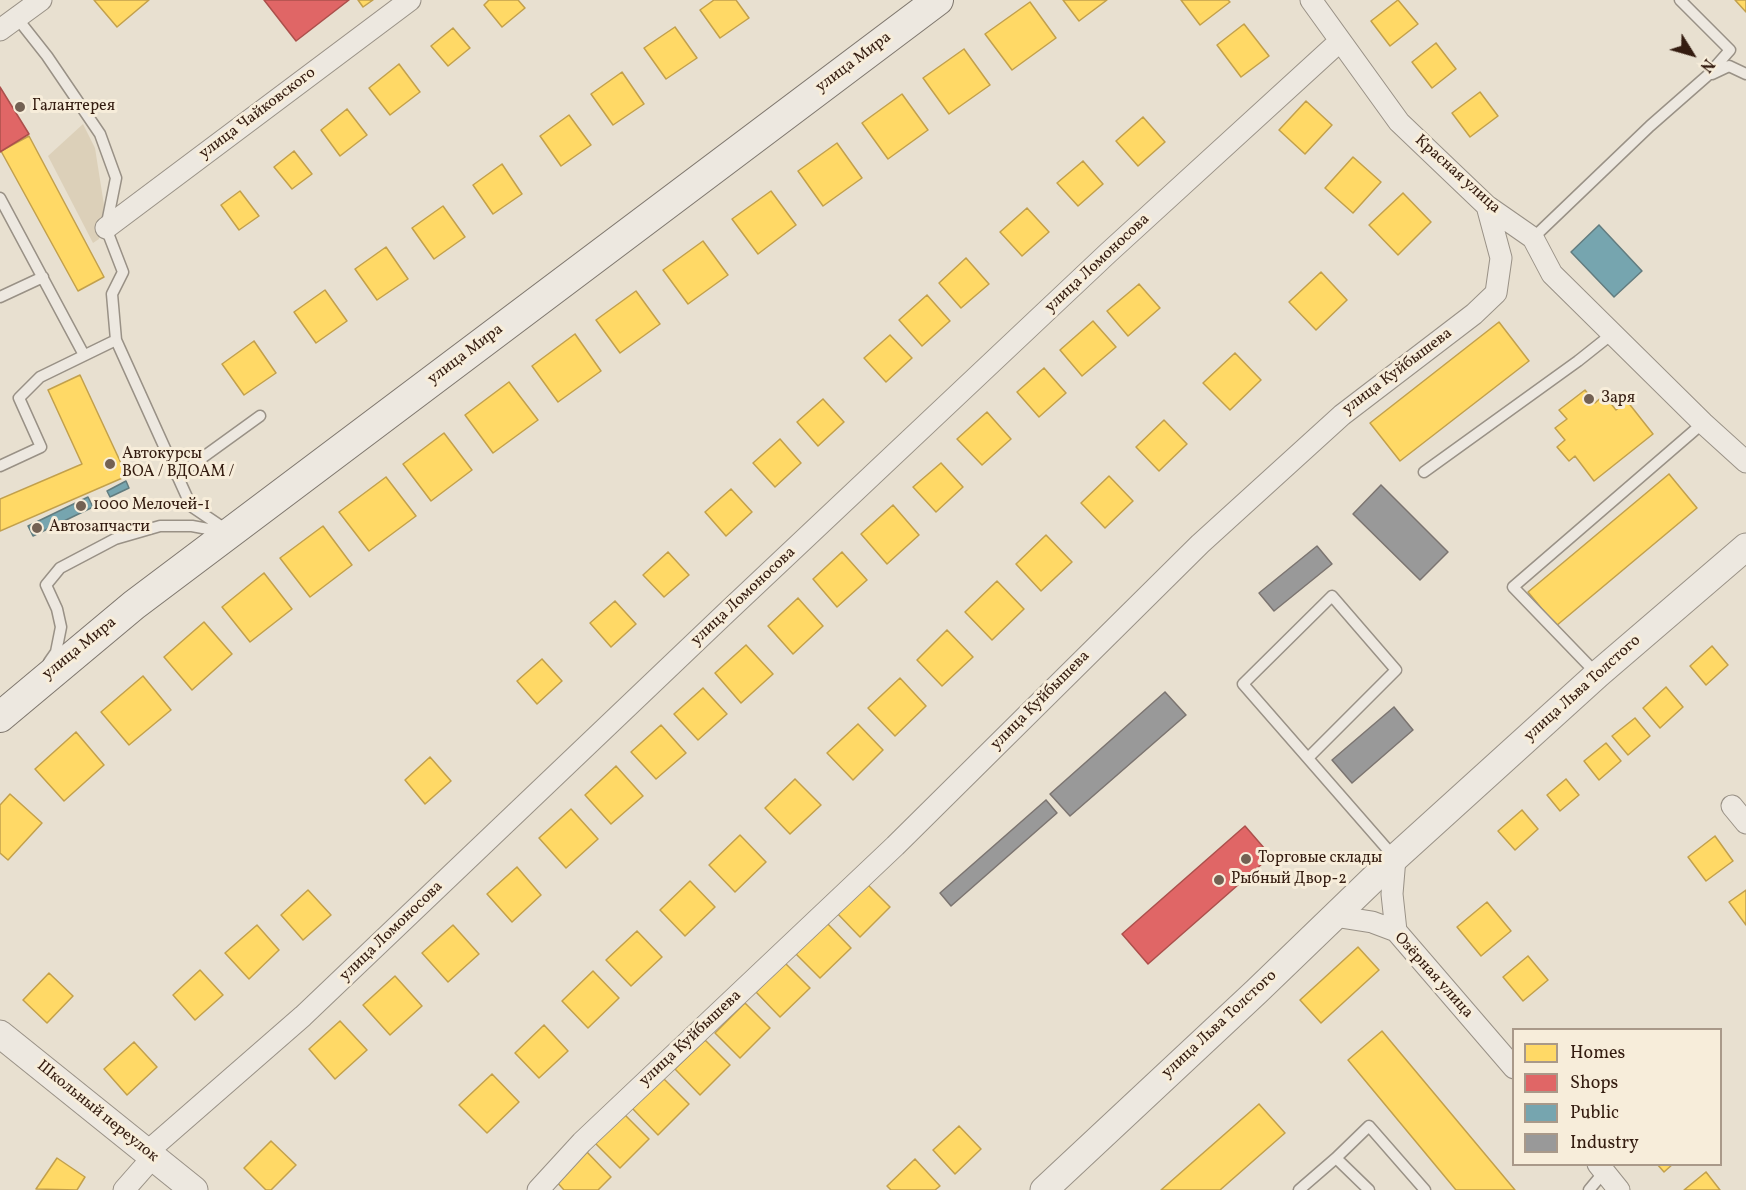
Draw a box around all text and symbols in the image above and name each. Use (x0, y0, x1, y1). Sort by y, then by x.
north arrow (1662, 24, 1722, 84)
street label: улица Мира (812, 28, 896, 98)
text: N (1694, 54, 1719, 76)
street label: улица Чайковского (196, 64, 320, 164)
place label: Галантерея (32, 97, 115, 117)
marker: Галантерея (13, 100, 27, 114)
street label: Красная улица (1410, 131, 1504, 219)
street label: улица Ломоносова (1042, 210, 1154, 318)
street label: улица Мира (424, 320, 508, 390)
street label: улица Куйбышева (1339, 324, 1457, 420)
place label: Заря (1601, 389, 1635, 409)
marker: Заря (1582, 392, 1596, 406)
place label: Автокурсы ВОА / ВДОАМ / (122, 445, 234, 483)
marker: Автокурсы ВОА / ВДОАМ / (103, 457, 117, 471)
place label: 1000 Мелочей-1 (93, 496, 210, 516)
marker: 1000 Мелочей-1 (74, 499, 88, 513)
place label: Автозапчасти (49, 518, 150, 538)
marker: Автозапчасти (30, 521, 44, 535)
street label: улица Ломоносова (688, 543, 800, 651)
street label: улица Мира (39, 613, 121, 685)
street label: улица Льва Толстого (1521, 632, 1645, 746)
street label: улица Куйбышева (987, 647, 1095, 755)
place label: Торговые склады (1258, 849, 1382, 869)
marker: Торговые склады (1239, 852, 1253, 866)
place label: Рыбный Двор-2 (1231, 870, 1347, 890)
marker: Рыбный Двор-2 (1212, 873, 1226, 887)
street label: улица Ломоносова (336, 878, 448, 986)
street label: Озёрная улица (1389, 929, 1477, 1023)
street label: улица Льва Толстого (1159, 967, 1281, 1083)
street label: улица Куйбышева (636, 987, 746, 1091)
legend (1512, 1028, 1722, 1166)
text: Homes (1570, 1041, 1625, 1066)
street label: Школьный переулок (32, 1057, 162, 1167)
text: Shops (1570, 1071, 1618, 1096)
text: Public (1570, 1101, 1619, 1126)
text: Industry (1570, 1131, 1639, 1156)

